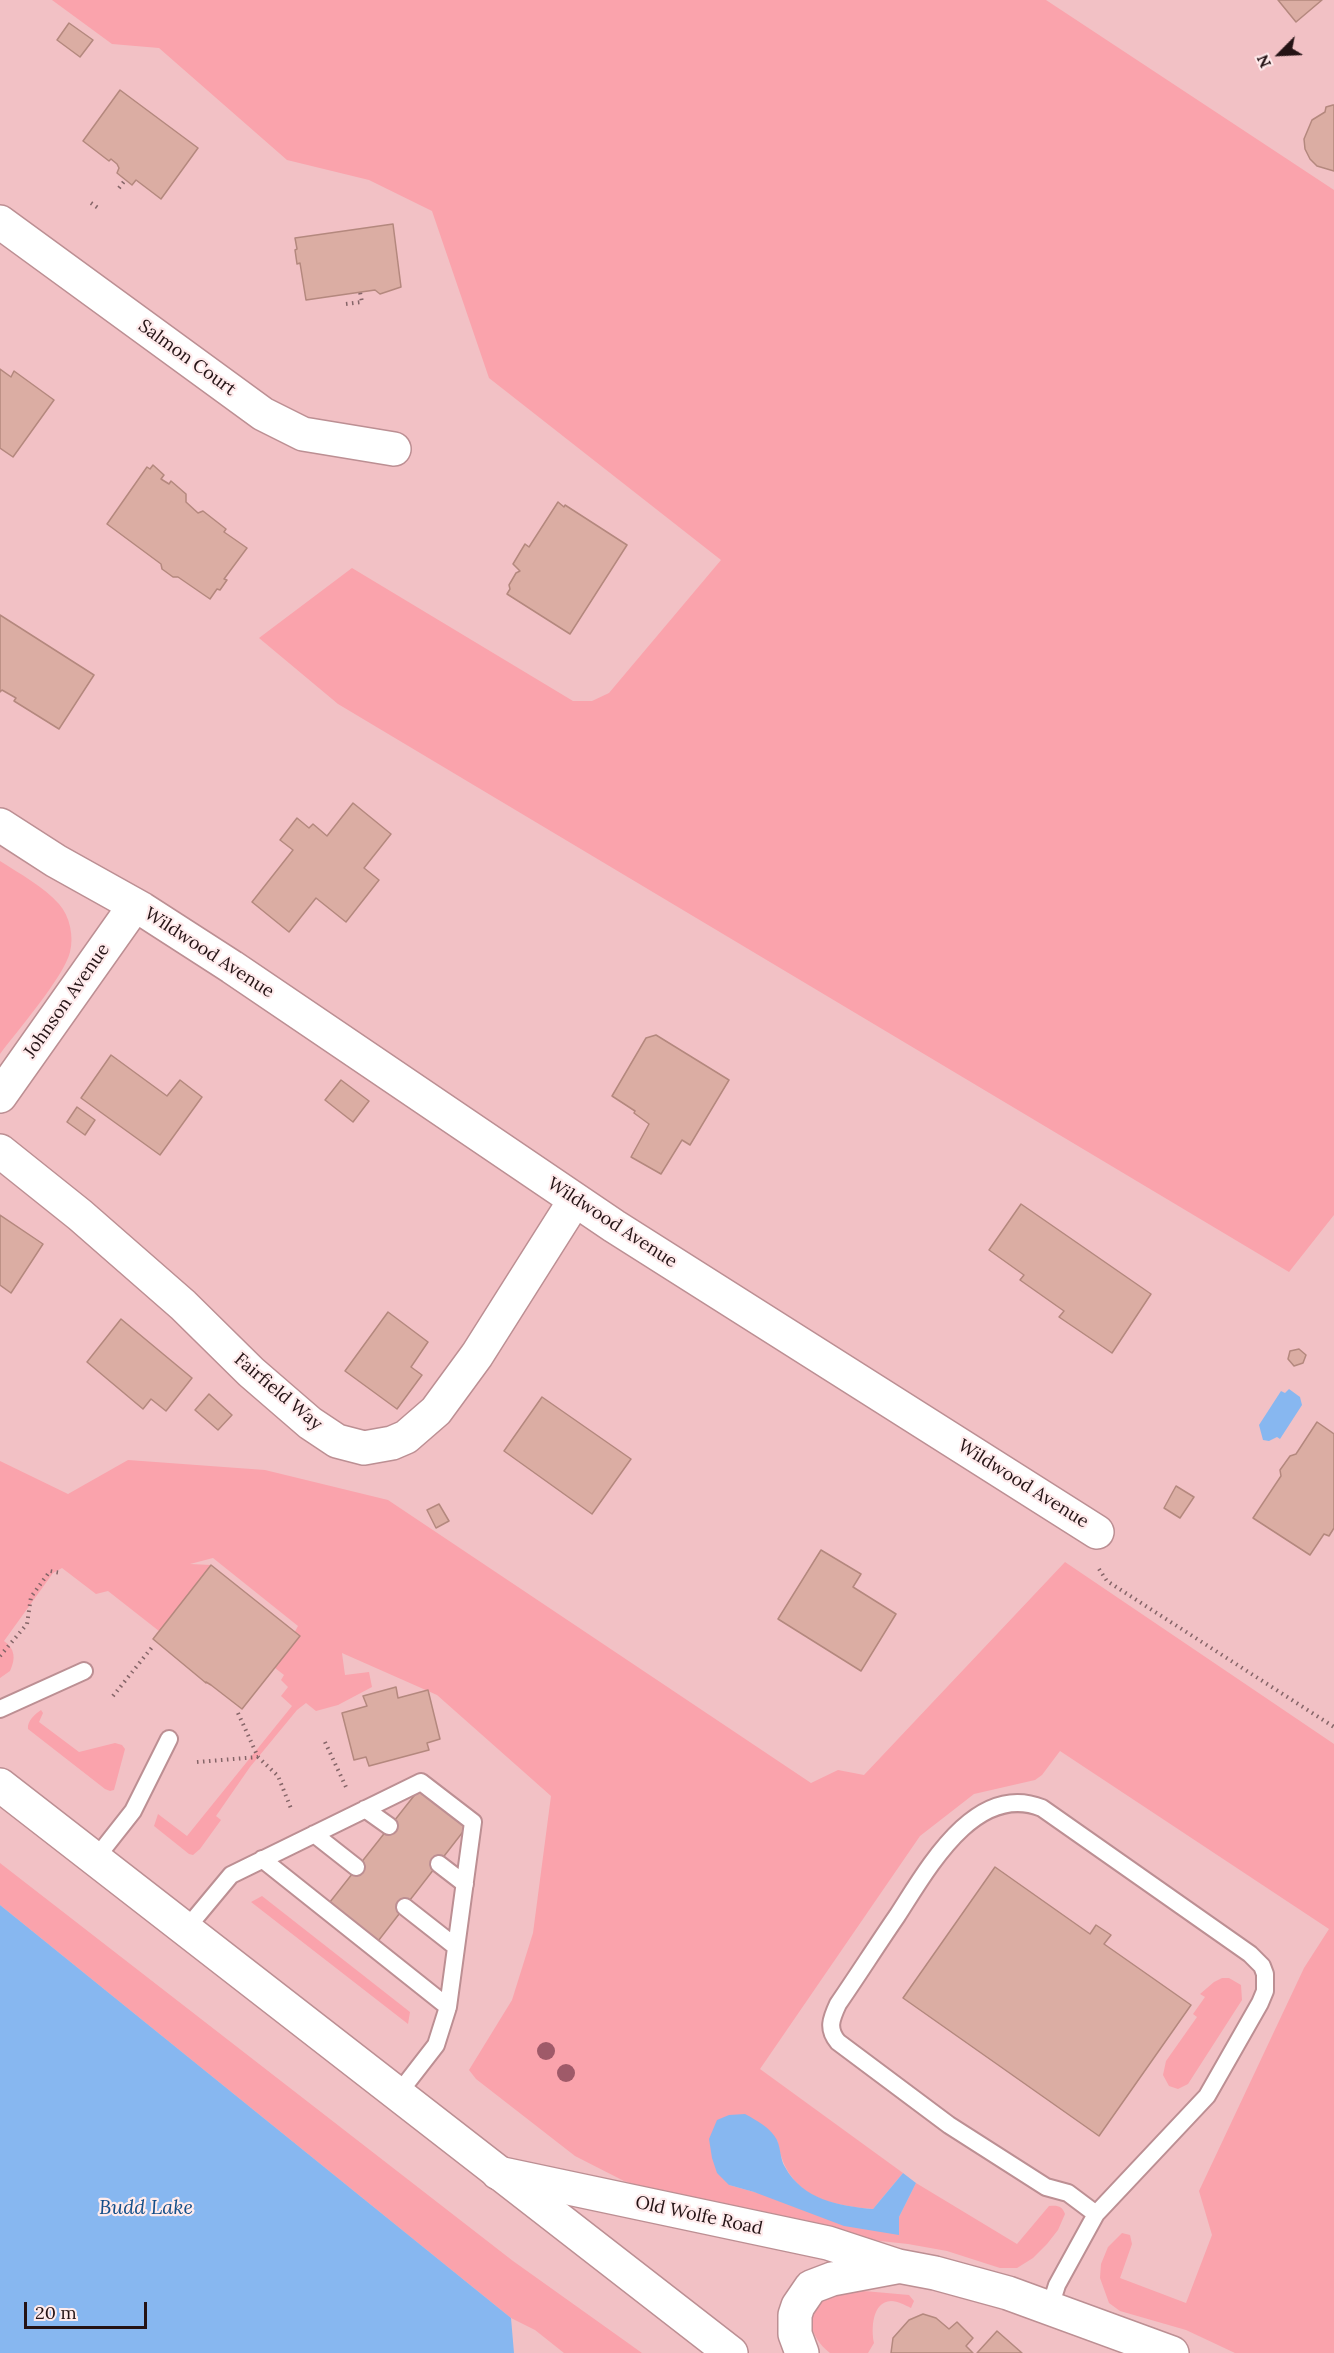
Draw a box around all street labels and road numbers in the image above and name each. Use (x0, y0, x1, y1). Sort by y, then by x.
street label: Salmon Court (134, 315, 240, 401)
street label: Wildwood Avenue (140, 903, 278, 1003)
street label: Johnson Avenue (20, 940, 114, 1062)
street label: Wildwood Avenue (543, 1173, 681, 1273)
street label: Fairfield Way (230, 1349, 326, 1435)
street label: Wildwood Avenue (954, 1435, 1092, 1533)
street label: Old Wolfe Road (633, 2192, 765, 2240)

